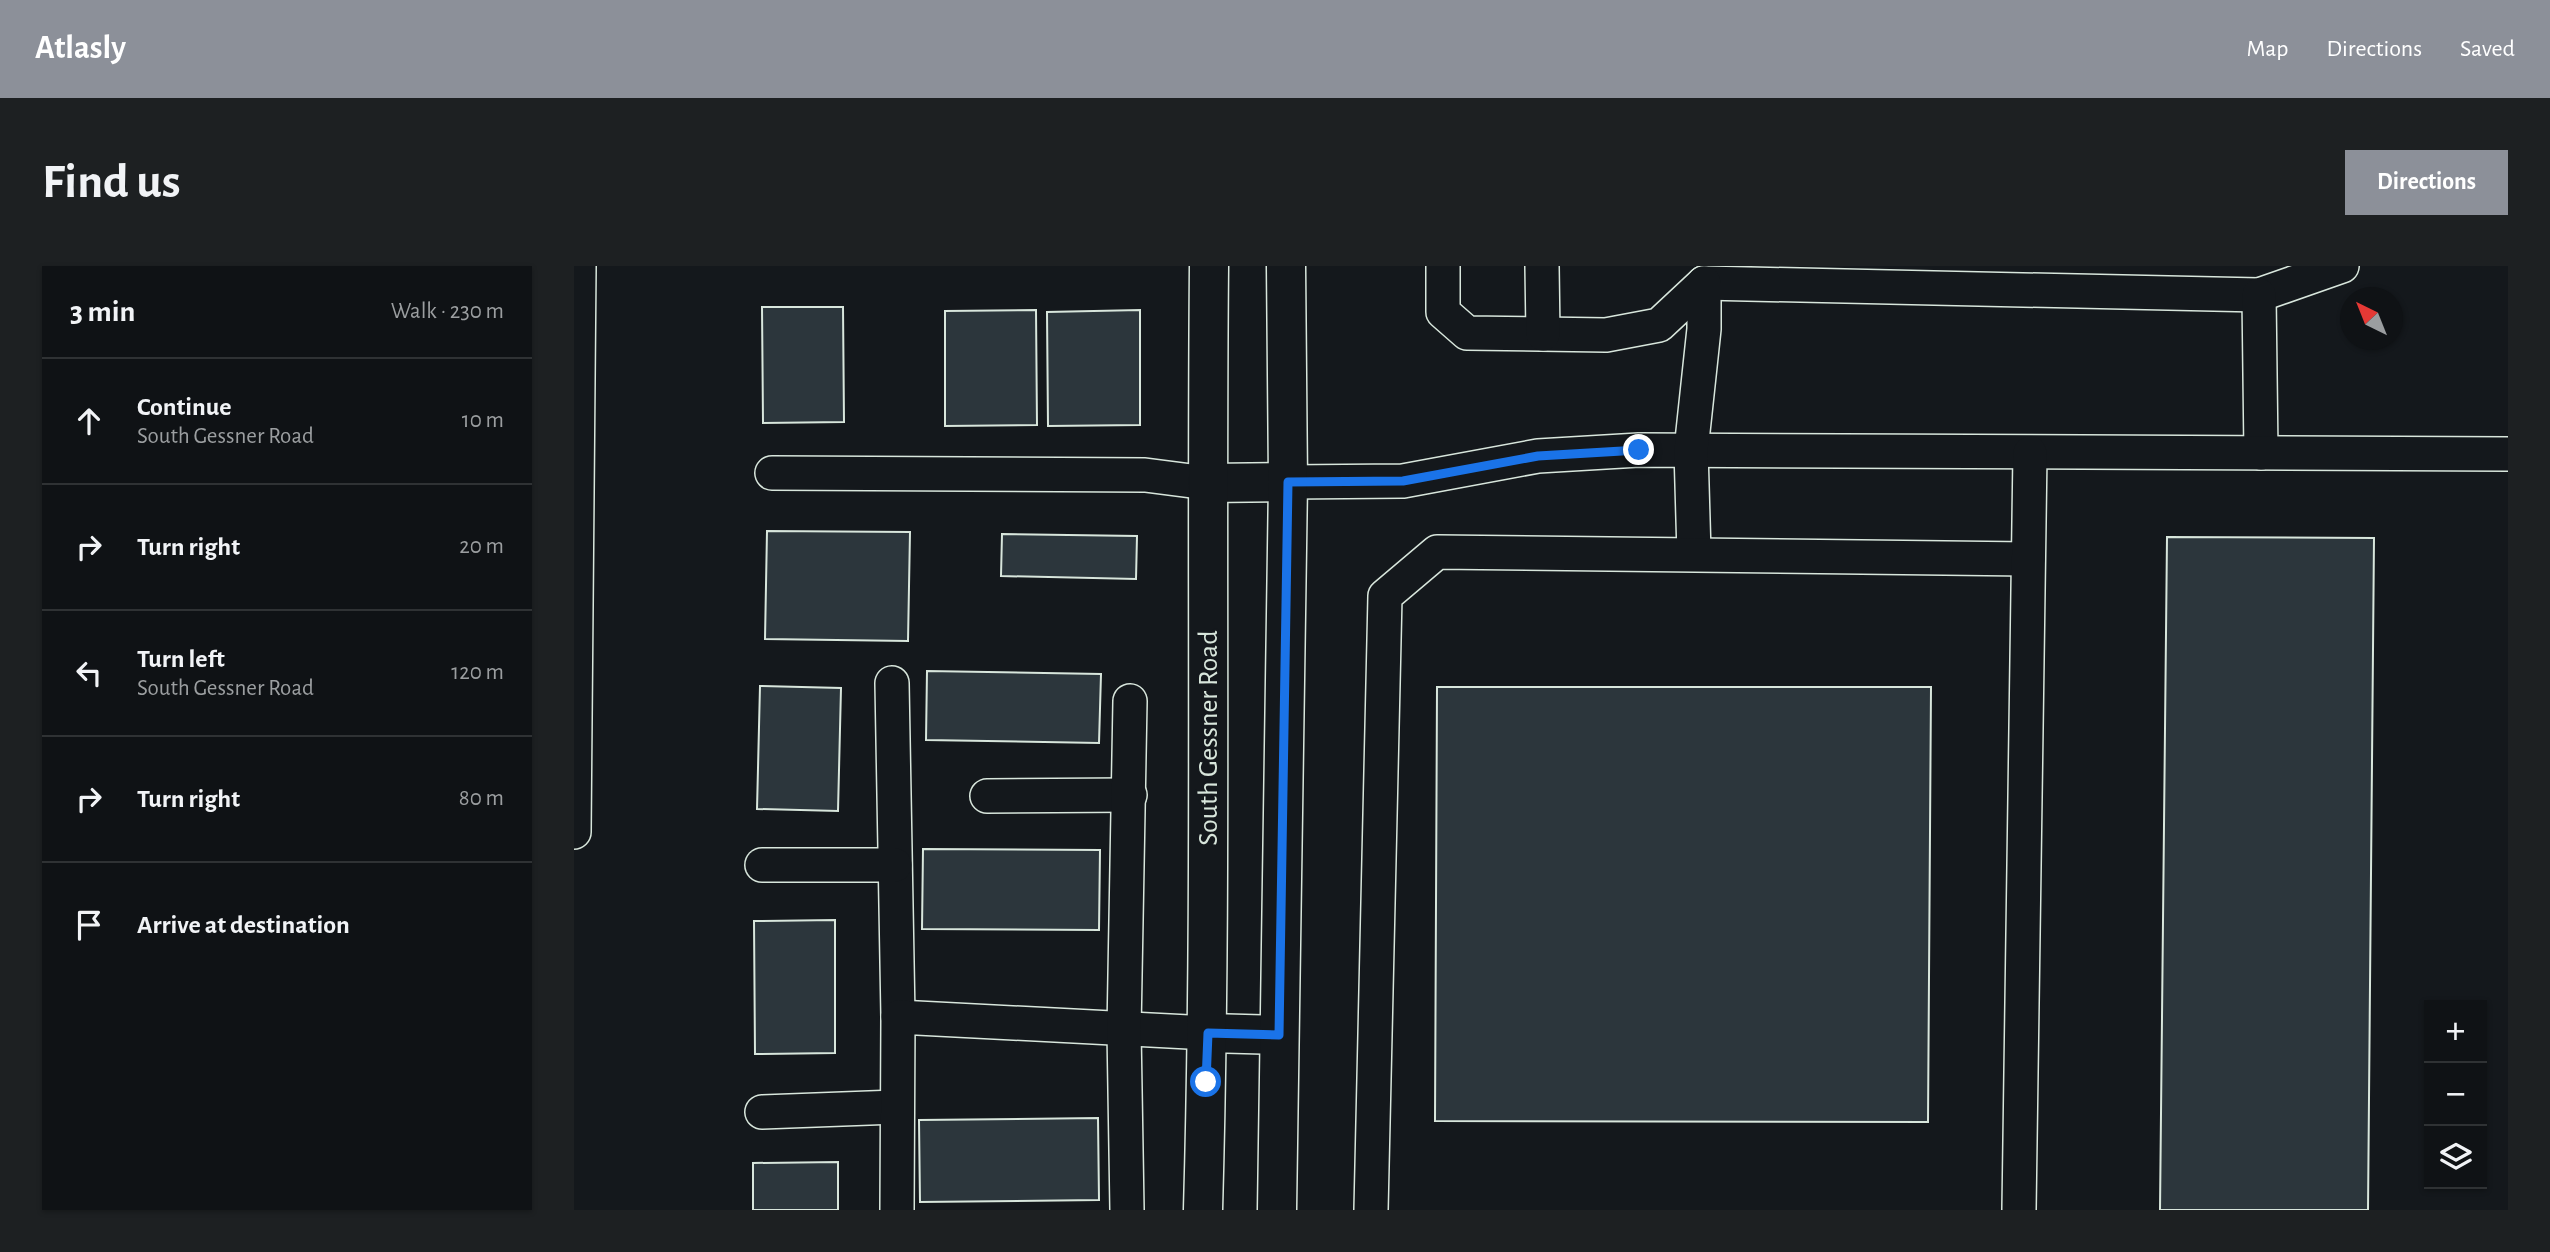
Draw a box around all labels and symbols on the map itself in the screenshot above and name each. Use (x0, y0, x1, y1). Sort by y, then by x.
north arrow (2340, 287, 2403, 350)
route end (1623, 434, 1654, 465)
street label: South Gessner Road (1195, 630, 1223, 846)
route start (1190, 1066, 1221, 1097)

